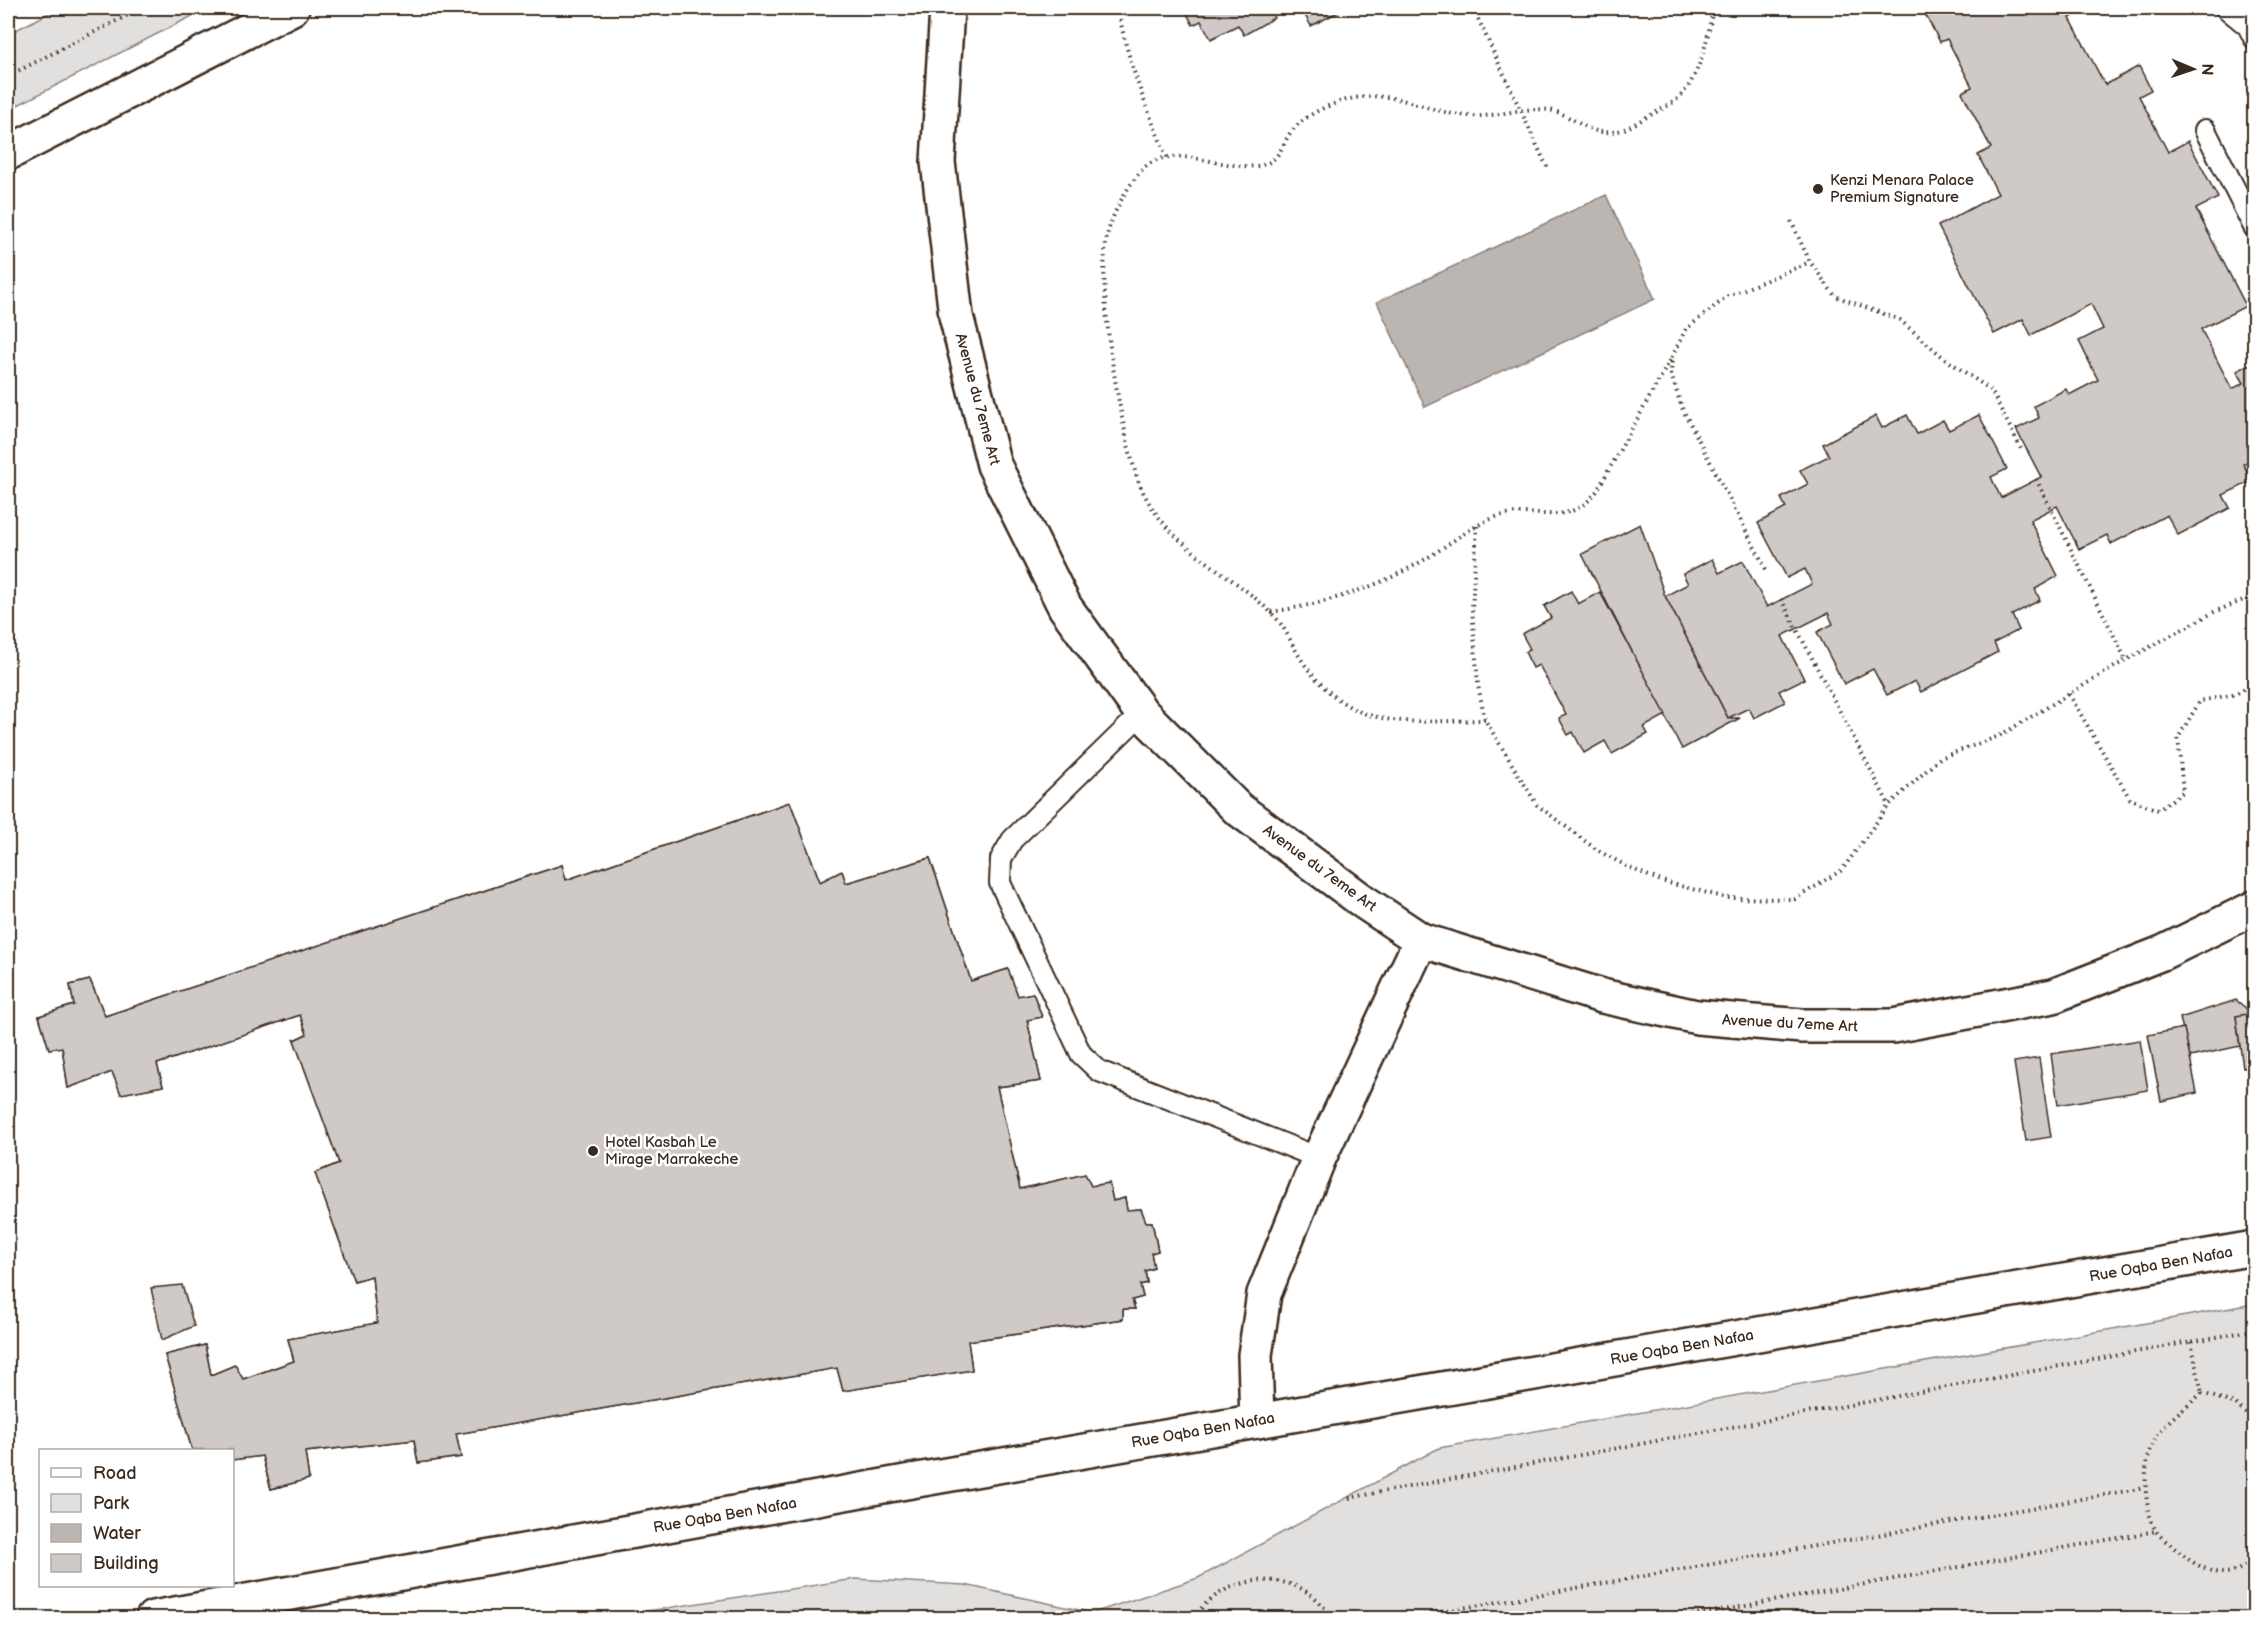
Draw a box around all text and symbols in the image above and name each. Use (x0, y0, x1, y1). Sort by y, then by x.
north arrow (2163, 39, 2223, 99)
text: N (2197, 63, 2216, 76)
place label: Kenzi Menara Palace Premium Signature (1830, 171, 1974, 207)
marker: Kenzi Menara Palace Premium Signature (1811, 182, 1825, 196)
street label: Avenue du 7eme Art (951, 331, 1004, 468)
street label: Avenue du 7eme Art (1259, 821, 1381, 916)
street label: Avenue du 7eme Art (1722, 1010, 1859, 1037)
place label: Hotel Kasbah Le Mirage Marrakeche (605, 1133, 738, 1169)
marker: Hotel Kasbah Le Mirage Marrakeche (586, 1144, 600, 1158)
street label: Rue Oqba Ben Nafaa (2088, 1243, 2234, 1286)
street label: Rue Oqba Ben Nafaa (1609, 1326, 1755, 1369)
street label: Rue Oqba Ben Nafaa (1130, 1409, 1276, 1452)
legend (39, 1449, 234, 1587)
text: Road (93, 1463, 137, 1484)
text: Park (93, 1493, 129, 1514)
street label: Rue Oqba Ben Nafaa (652, 1494, 798, 1537)
text: Water (93, 1523, 141, 1544)
text: Building (93, 1553, 159, 1574)

